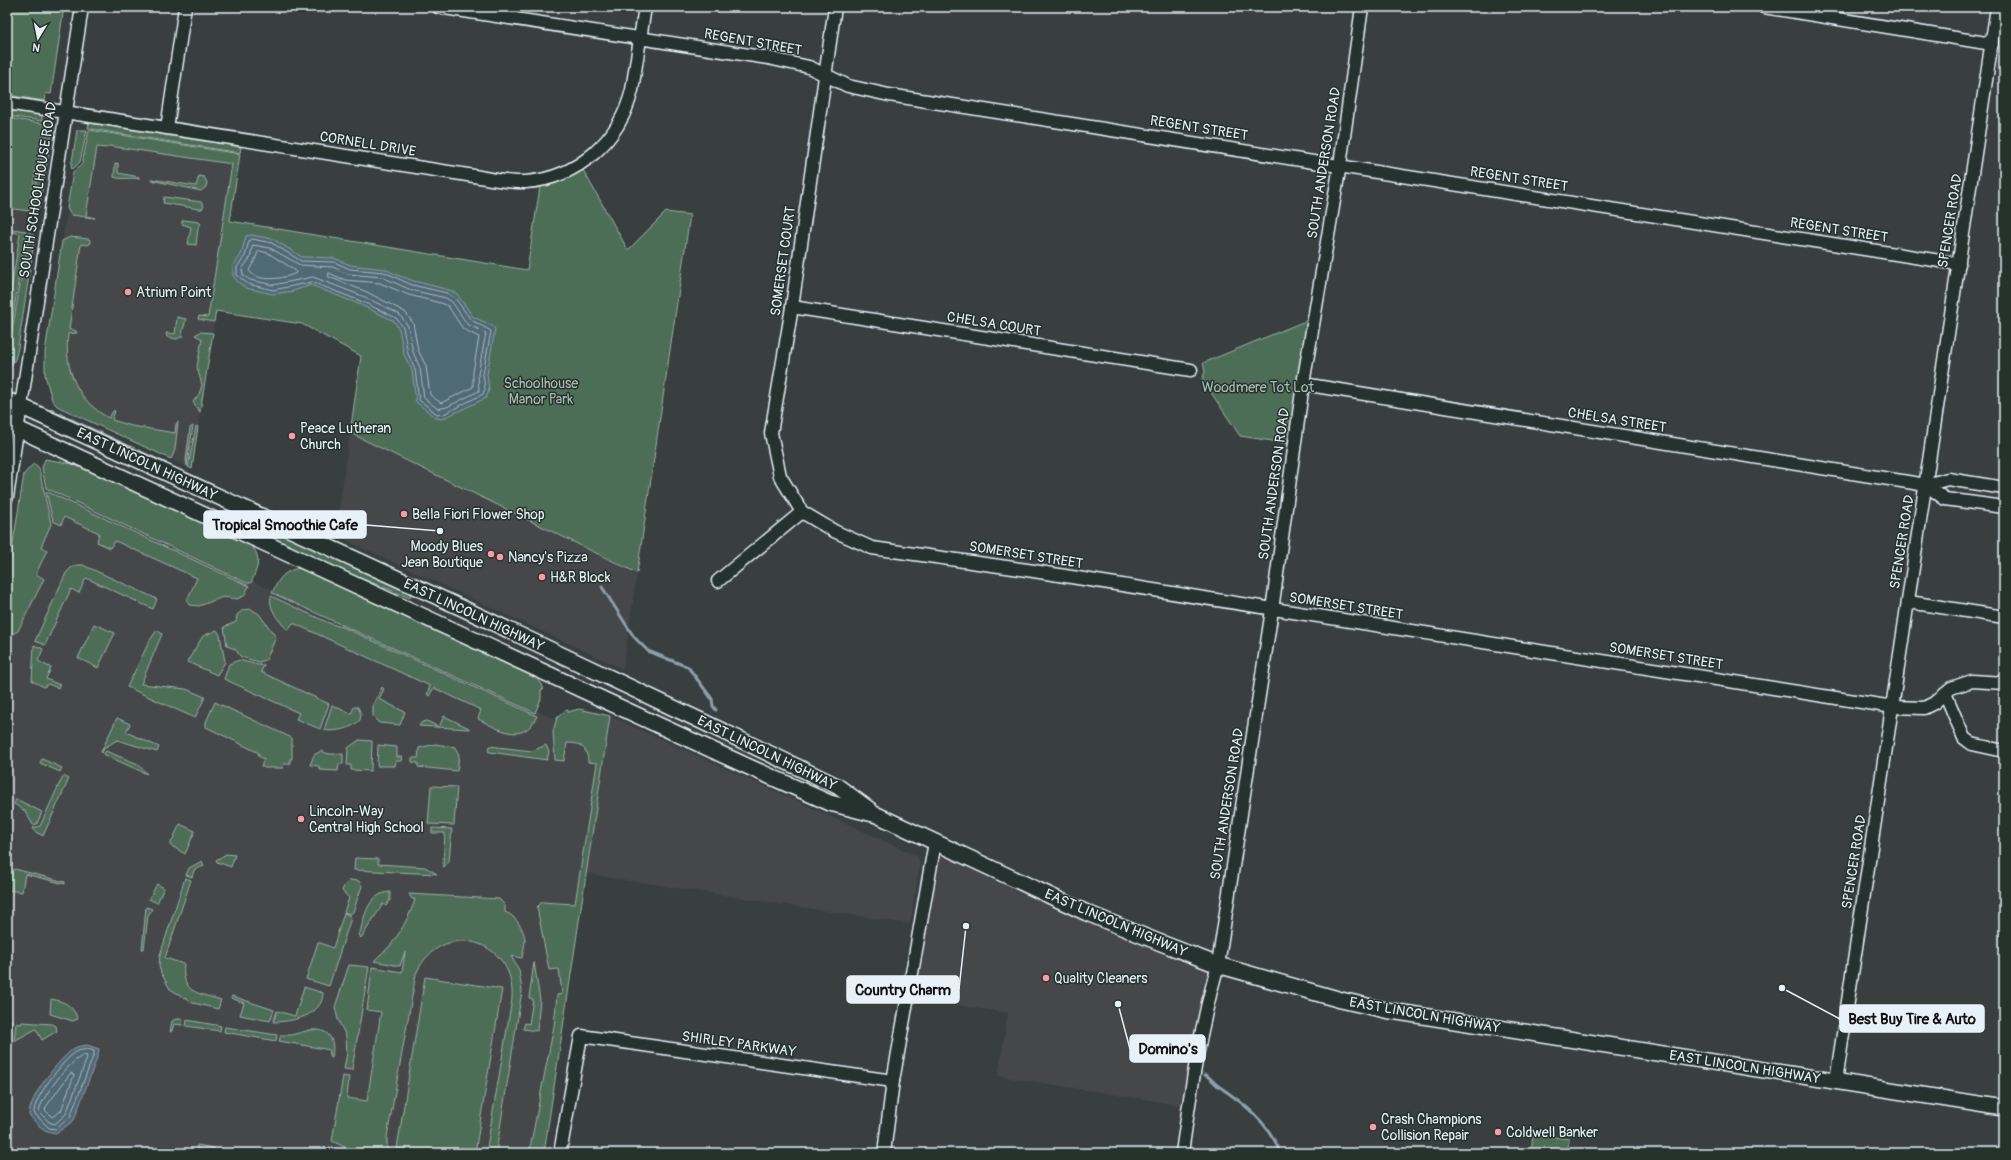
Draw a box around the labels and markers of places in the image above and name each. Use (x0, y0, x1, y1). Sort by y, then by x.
place label: Atrium Point (136, 284, 212, 301)
marker: Atrium Point (123, 287, 133, 297)
place label: Peace Lutheran Church (300, 420, 391, 453)
marker: Peace Lutheran Church (287, 431, 297, 441)
place label: Bella Fiori Flower Shop (412, 506, 545, 523)
marker: Bella Fiori Flower Shop (399, 509, 409, 519)
callout: Tropical Smoothie Cafe (204, 511, 366, 538)
place label: Moody Blues Jean Boutique (401, 538, 484, 571)
marker: Moody Blues Jean Boutique (486, 549, 496, 559)
place label: Nancy's Pizza (508, 549, 588, 566)
marker: Nancy's Pizza (495, 552, 505, 562)
place label: H&R Block (550, 569, 611, 586)
marker: H&R Block (537, 572, 547, 582)
place label: Lincoln-Way Central High School (309, 803, 424, 836)
marker: Lincoln-Way Central High School (296, 814, 306, 824)
place label: Quality Cleaners (1054, 970, 1148, 987)
marker: Quality Cleaners (1041, 973, 1051, 983)
callout: Country Charm (847, 976, 959, 1003)
callout: Best Buy Tire & Auto (1840, 1005, 1984, 1032)
callout: Domino's (1130, 1035, 1205, 1062)
place label: Crash Champions Collision Repair (1381, 1111, 1482, 1144)
marker: Crash Champions Collision Repair (1368, 1122, 1378, 1132)
place label: Coldwell Banker (1506, 1124, 1598, 1141)
marker: Coldwell Banker (1493, 1127, 1503, 1137)

